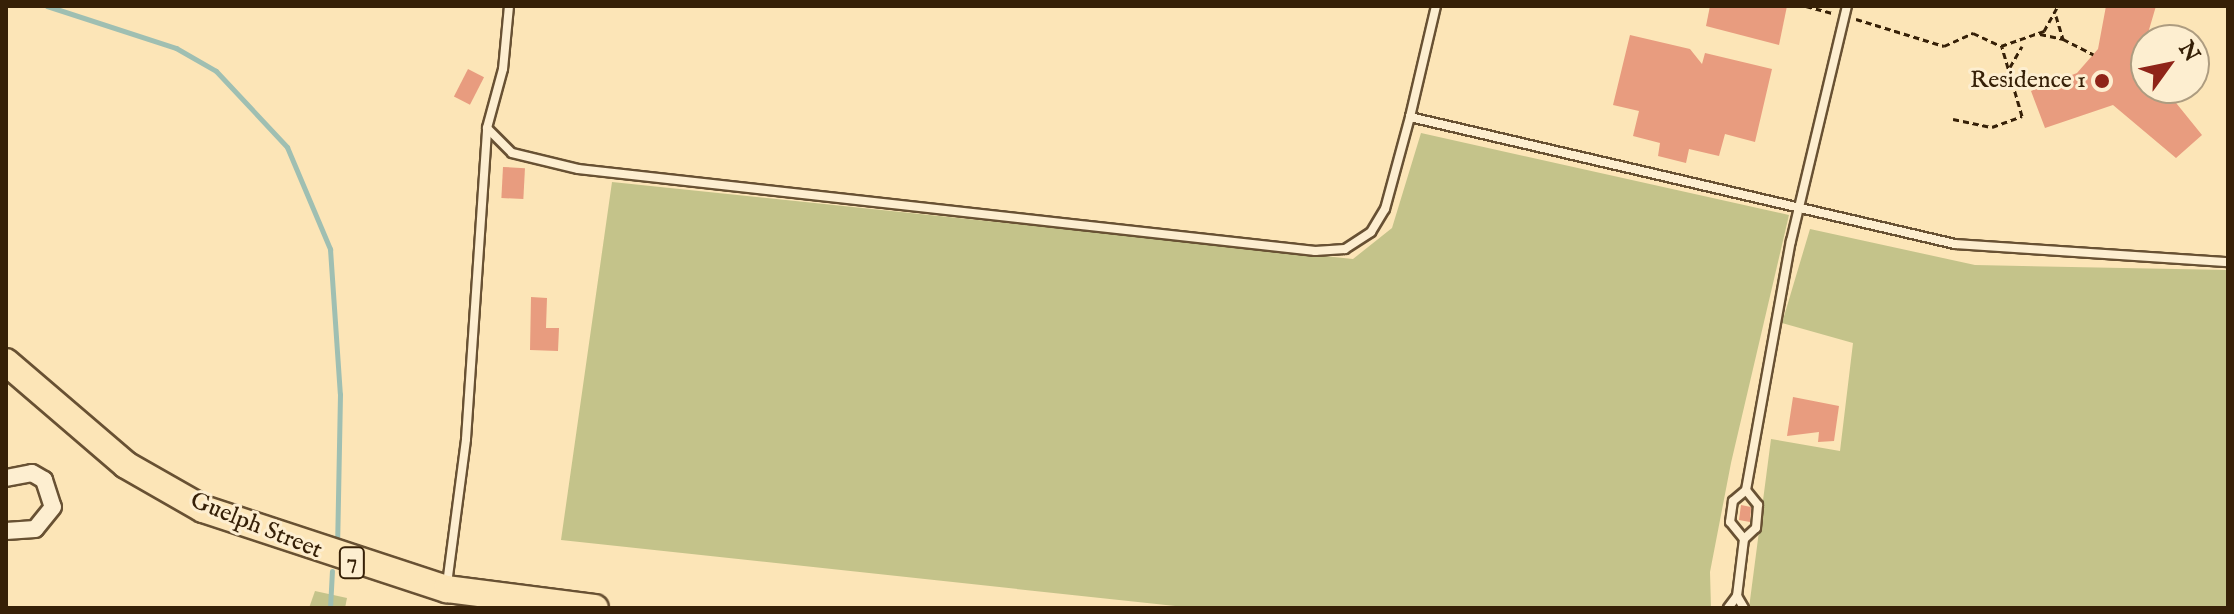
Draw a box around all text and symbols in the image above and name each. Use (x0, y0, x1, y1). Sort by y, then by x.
north arrow (2130, 24, 2210, 104)
text: N (2172, 36, 2205, 68)
place label: Residence 1 (1970, 67, 2086, 95)
marker: Residence 1 (2093, 72, 2111, 90)
street label: Guelph Street (186, 486, 326, 566)
road number: 7 (338, 545, 366, 581)

